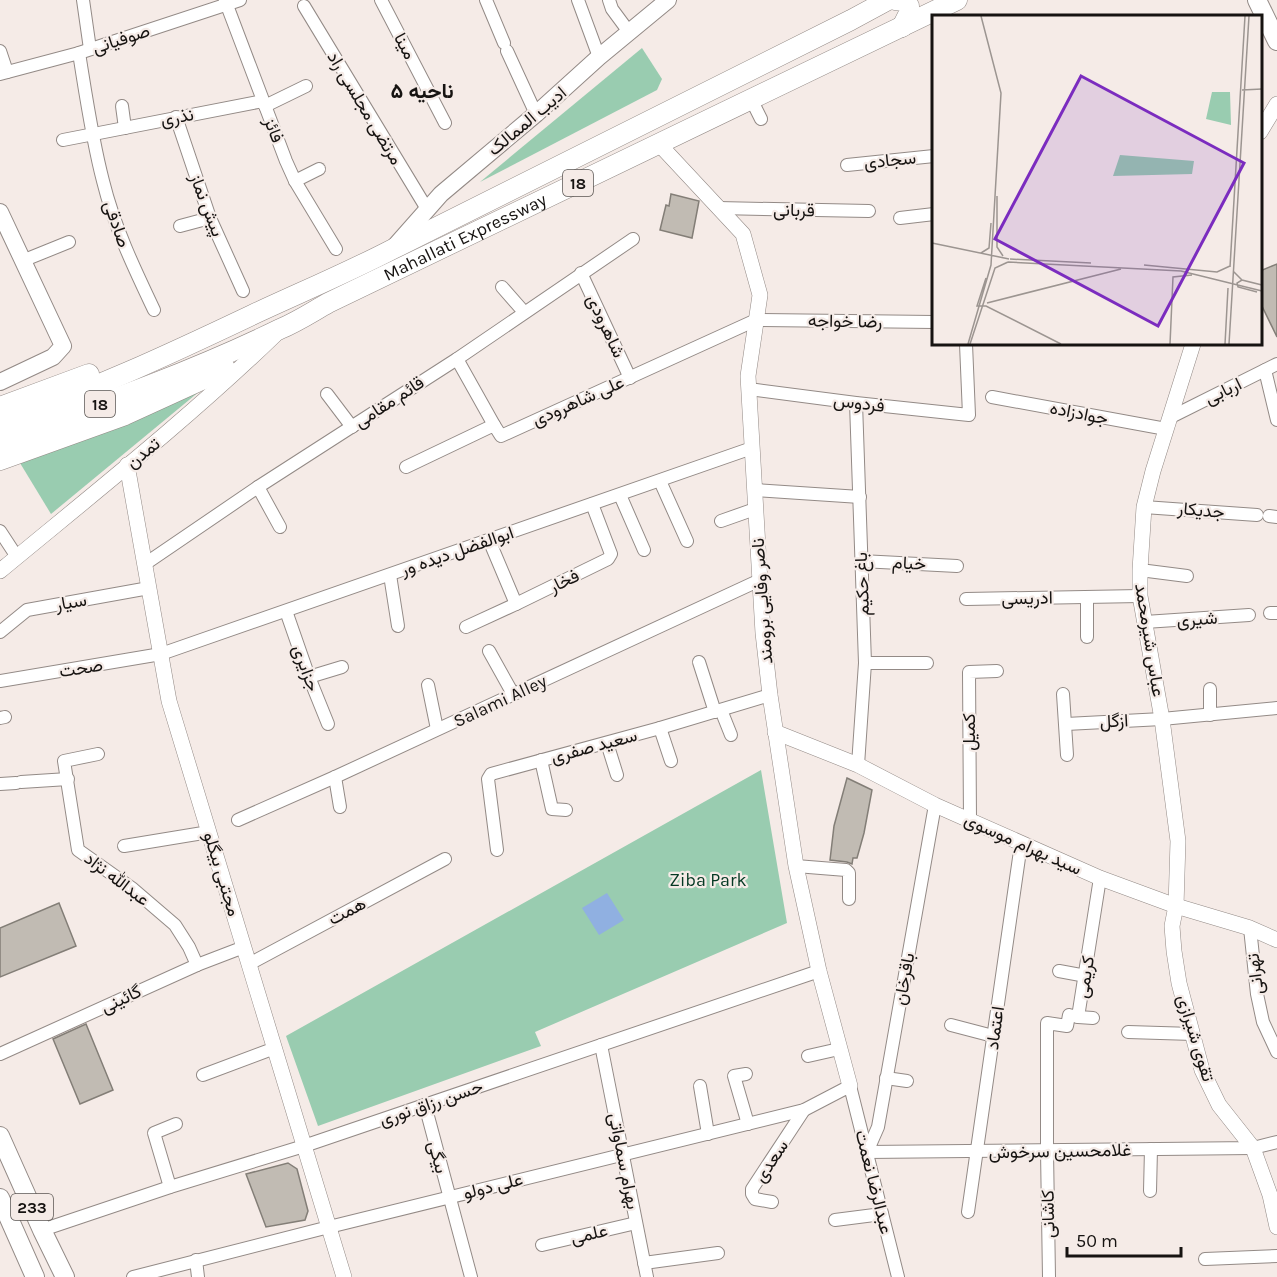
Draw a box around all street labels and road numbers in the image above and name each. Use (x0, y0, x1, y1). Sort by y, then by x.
street label: صوفیانی (89, 19, 153, 59)
street label: مینا (389, 29, 421, 63)
street label: مرتضی مجلسی راد (322, 47, 408, 169)
street label: ادیب الممالک (483, 82, 571, 160)
street label: نذری (158, 103, 196, 131)
street label: فائز (259, 113, 289, 146)
street label: سجادی (863, 146, 917, 174)
street label: پیش نماز (184, 169, 229, 240)
road number: 18 (563, 170, 593, 196)
street label: Mahallati Expressway (380, 188, 551, 286)
street label: صادقی (99, 198, 135, 250)
street label: قربانی (773, 199, 815, 221)
street label: شاهرودی (582, 291, 630, 361)
street label: رضا خواجه (808, 309, 882, 333)
street label: قائم مقامی (350, 371, 429, 434)
street label: علی شاهرودی (529, 371, 627, 431)
street label: اربابی (1201, 373, 1245, 409)
street label: فردوس (832, 389, 886, 417)
road number: 18 (85, 391, 115, 417)
street label: جوادزاده (1048, 397, 1110, 429)
street label: تمدن (121, 433, 165, 473)
street label: جدیکار (1175, 497, 1226, 523)
street label: ابوالفضل دیده ور (397, 521, 516, 581)
street label: ناصر وفایی برومند (747, 537, 777, 665)
street label: خیام (891, 551, 927, 576)
street label: باغ حکیم (850, 552, 875, 616)
street label: فخار (544, 564, 583, 598)
street label: عباس شیرمحمد (1130, 582, 1170, 698)
street label: ادریسی (1001, 587, 1053, 609)
street label: سیار (53, 588, 88, 616)
street label: شیری (1176, 607, 1218, 631)
street label: جزایری (287, 642, 325, 694)
street label: صحت (58, 654, 104, 682)
street label: Salami Alley (450, 670, 551, 732)
street label: ازگل (1099, 709, 1129, 733)
street label: کمیل (958, 713, 980, 751)
street label: سعید صفری (548, 724, 640, 768)
street label: سید بهرام موسوی (960, 808, 1085, 881)
street label: مجتبی بیگلو (199, 829, 245, 919)
street label: عبدالله نژاد (80, 847, 154, 911)
street label: همت (324, 892, 370, 930)
street label: باقرخان (889, 951, 919, 1007)
street label: تهرانی (1242, 952, 1268, 996)
street label: کریمی (1071, 954, 1099, 1000)
street label: گائینی (97, 980, 145, 1018)
street label: تقوی شیرازی (1172, 992, 1220, 1084)
street label: اعتماد (981, 1005, 1009, 1051)
street label: حسن رزاق نوری (376, 1075, 486, 1131)
street label: بهرام سماواتی (603, 1111, 644, 1211)
street label: عبدالرضا نعمت (850, 1128, 898, 1236)
street label: سعدی (749, 1135, 793, 1187)
street label: بیگی (423, 1138, 453, 1176)
street label: غلامحسین سرخوش (988, 1139, 1132, 1163)
street label: علی دولو (461, 1168, 525, 1204)
street label: کاشانی (1037, 1190, 1059, 1238)
road number: 233 (11, 1194, 53, 1220)
street label: علمی (568, 1219, 610, 1249)

